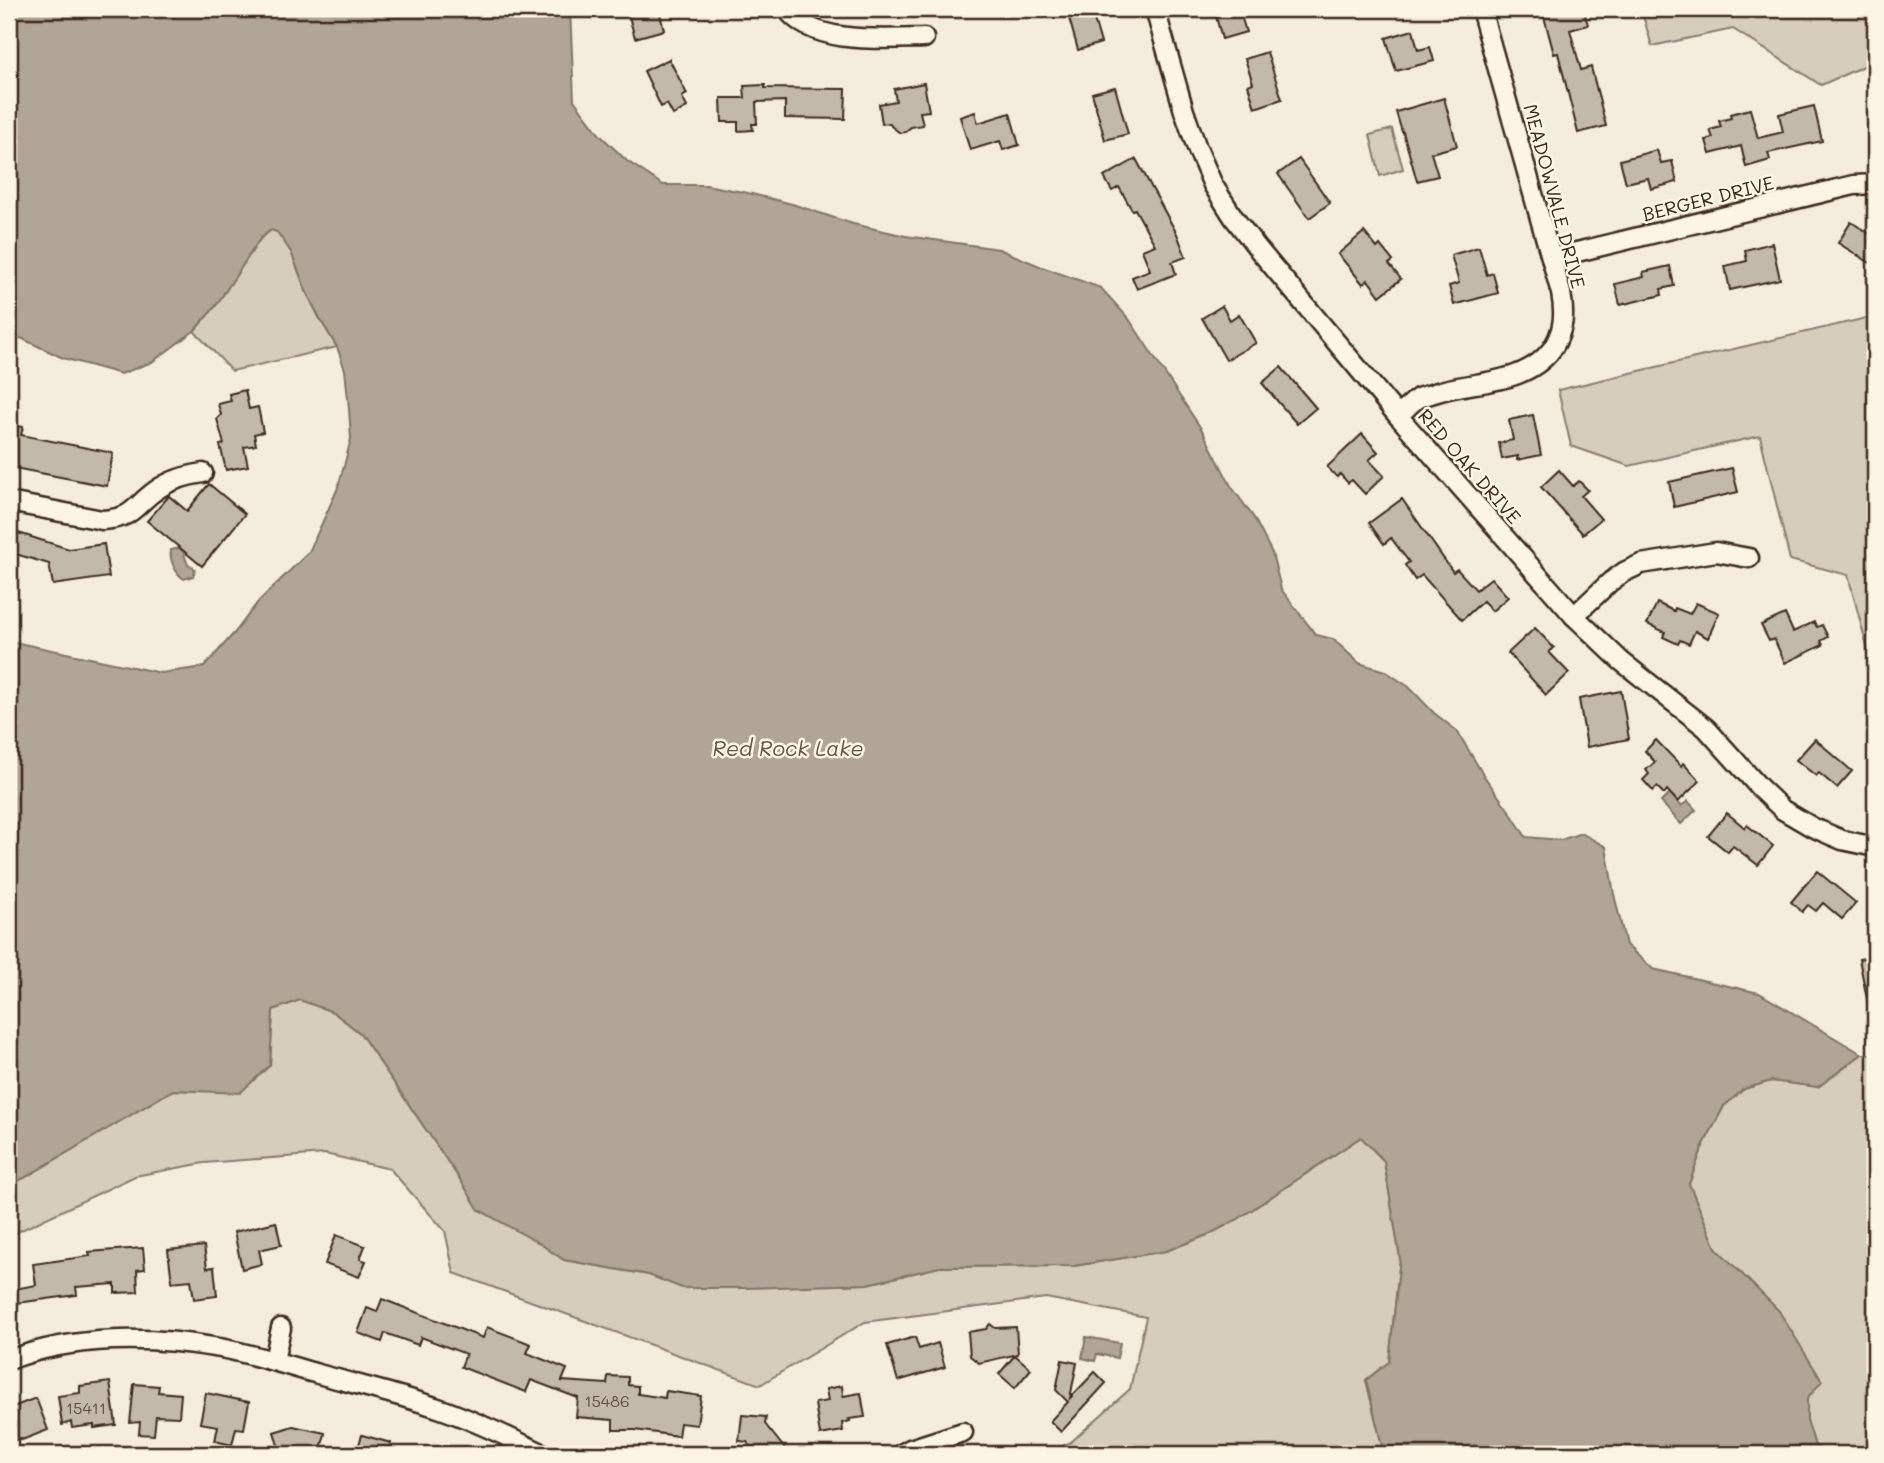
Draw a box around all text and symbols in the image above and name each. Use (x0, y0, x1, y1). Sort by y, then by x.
street label: MEADOWVALE DRIVE (1518, 101, 1592, 291)
street label: BERGER DRIVE (1640, 170, 1777, 226)
street label: RED OAK DRIVE (1413, 403, 1527, 529)
water label: Red Rock Lake (713, 734, 863, 761)
house number: 15486 (584, 1390, 630, 1411)
house number: 15411 (66, 1397, 106, 1418)

